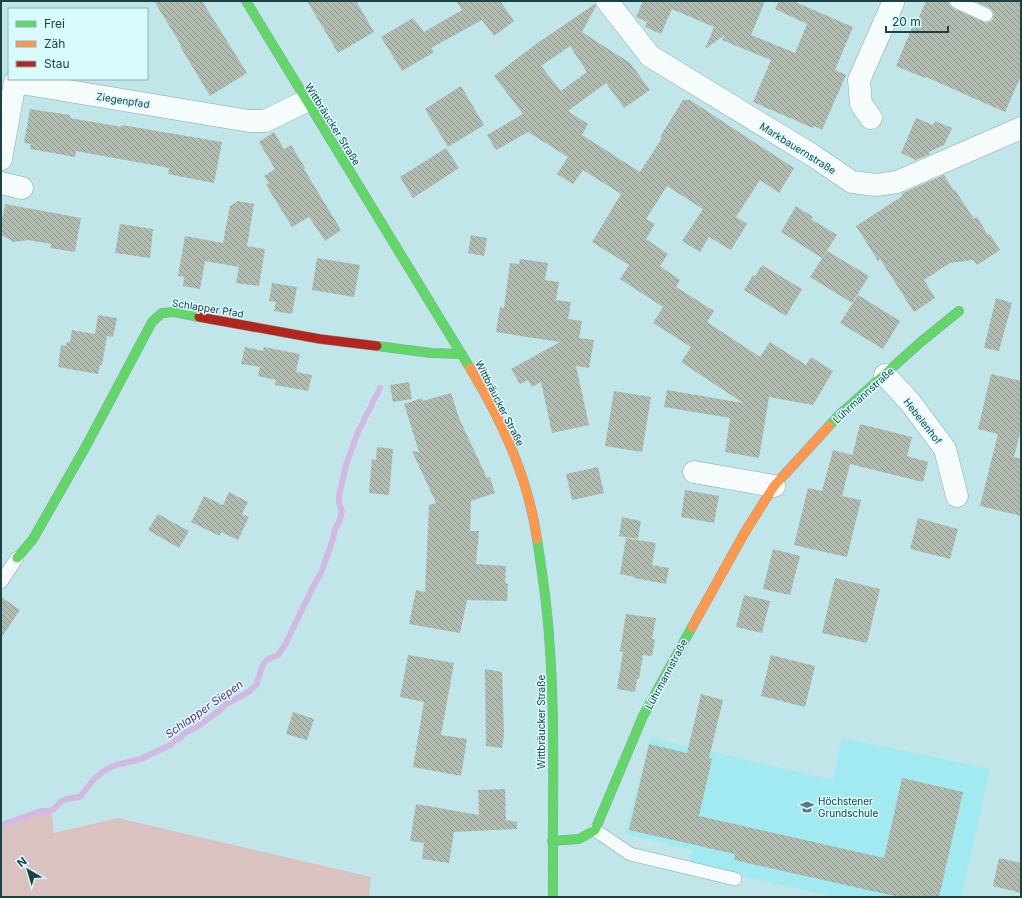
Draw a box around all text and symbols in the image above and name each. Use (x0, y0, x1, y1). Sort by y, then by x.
legend (8, 8, 148, 80)
scale bar (886, 8, 948, 34)
text: 20 m (892, 14, 921, 29)
text: Frei (44, 16, 65, 31)
text: Zäh (44, 36, 65, 51)
text: Stau (44, 56, 70, 71)
street label: Wittbräucker Straße (303, 81, 363, 167)
street label: Ziegenpfad (95, 90, 151, 110)
street label: Markbauernstraße (758, 120, 838, 176)
street label: Schlapper Pfad (171, 296, 245, 320)
street label: Wittbräucker Straße (473, 358, 527, 448)
street label: Lührmannstraße (830, 364, 896, 425)
street label: Hebelenhof (901, 396, 945, 447)
street label: Lührmannstraße (643, 637, 690, 711)
street label: Wittbräucker Straße (535, 675, 547, 769)
water label: Schlapper Siepen (162, 677, 246, 741)
place label: Höchstener Grundschule (818, 795, 878, 819)
school or university icon: Höchstener Grundschule (799, 799, 815, 815)
north arrow (8, 850, 48, 890)
text: N (14, 854, 29, 870)

